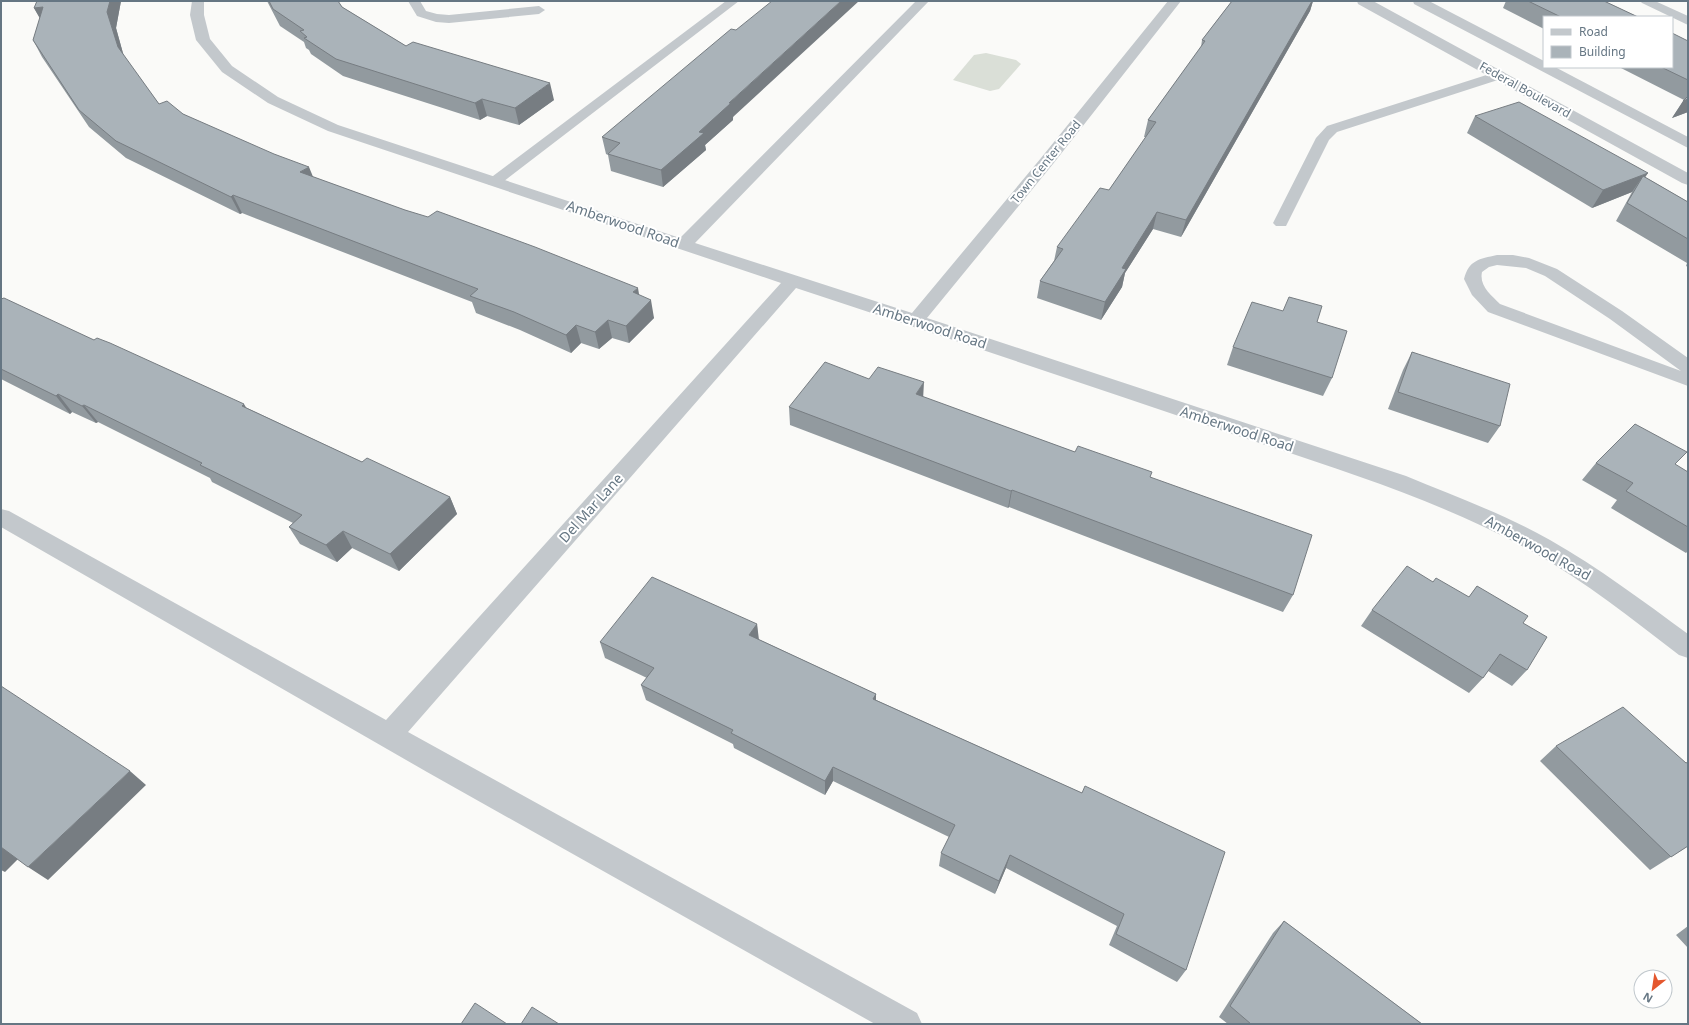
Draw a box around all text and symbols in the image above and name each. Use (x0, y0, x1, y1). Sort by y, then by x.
legend (1543, 16, 1673, 68)
text: Road (1579, 23, 1608, 40)
text: Building (1579, 43, 1626, 60)
street label: Federal Boulevard (1477, 57, 1574, 122)
street label: Town Center Road (1007, 116, 1085, 207)
street label: Amberwood Road (564, 195, 682, 252)
street label: Amberwood Road (871, 298, 989, 353)
street label: Amberwood Road (1178, 401, 1296, 456)
street label: Del Mar Lane (554, 469, 627, 546)
street label: Amberwood Road (1482, 511, 1595, 585)
north arrow (1633, 969, 1673, 1009)
text: N (1640, 989, 1655, 1007)

